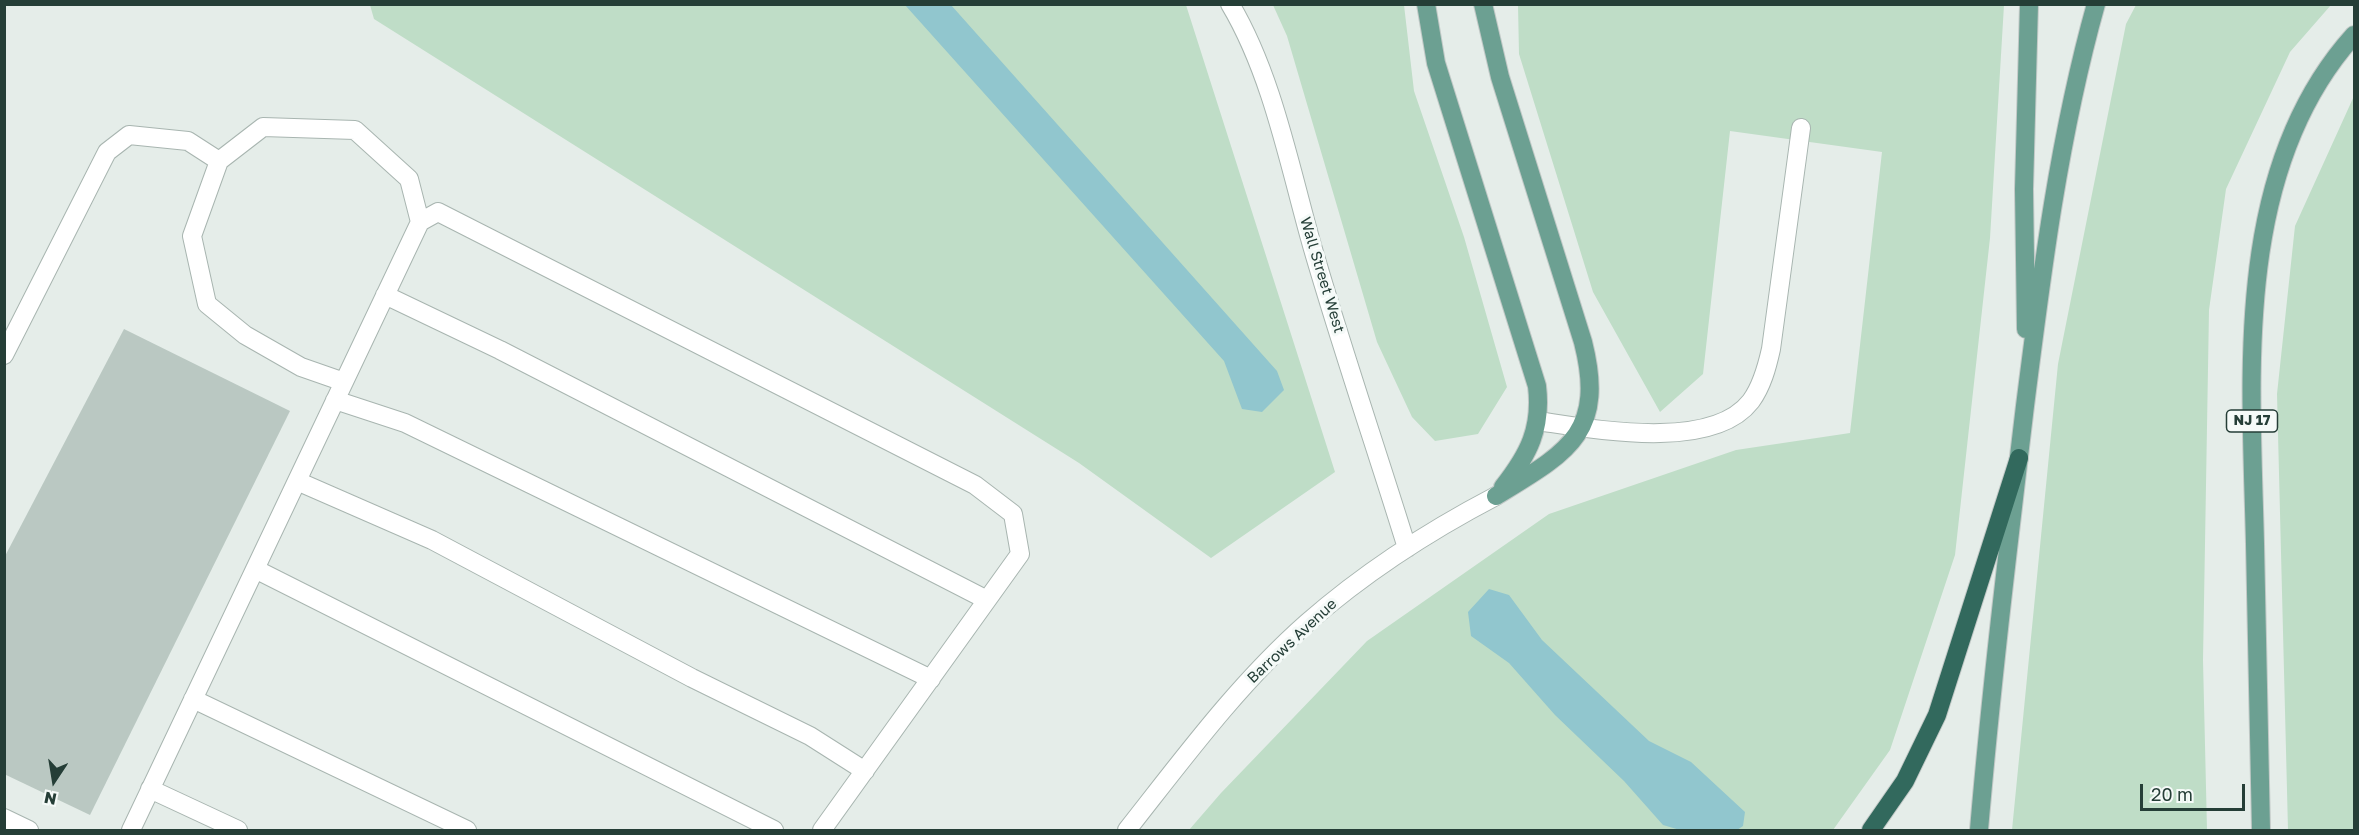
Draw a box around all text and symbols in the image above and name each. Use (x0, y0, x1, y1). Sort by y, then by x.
street label: Wall Street West (1296, 215, 1348, 335)
road number: NJ 17 (2226, 410, 2278, 432)
street label: Barrows Avenue (1244, 595, 1340, 687)
north arrow (24, 751, 84, 811)
scale bar (2143, 772, 2248, 810)
text: 20 m (2151, 783, 2193, 805)
text: N (42, 788, 58, 810)

